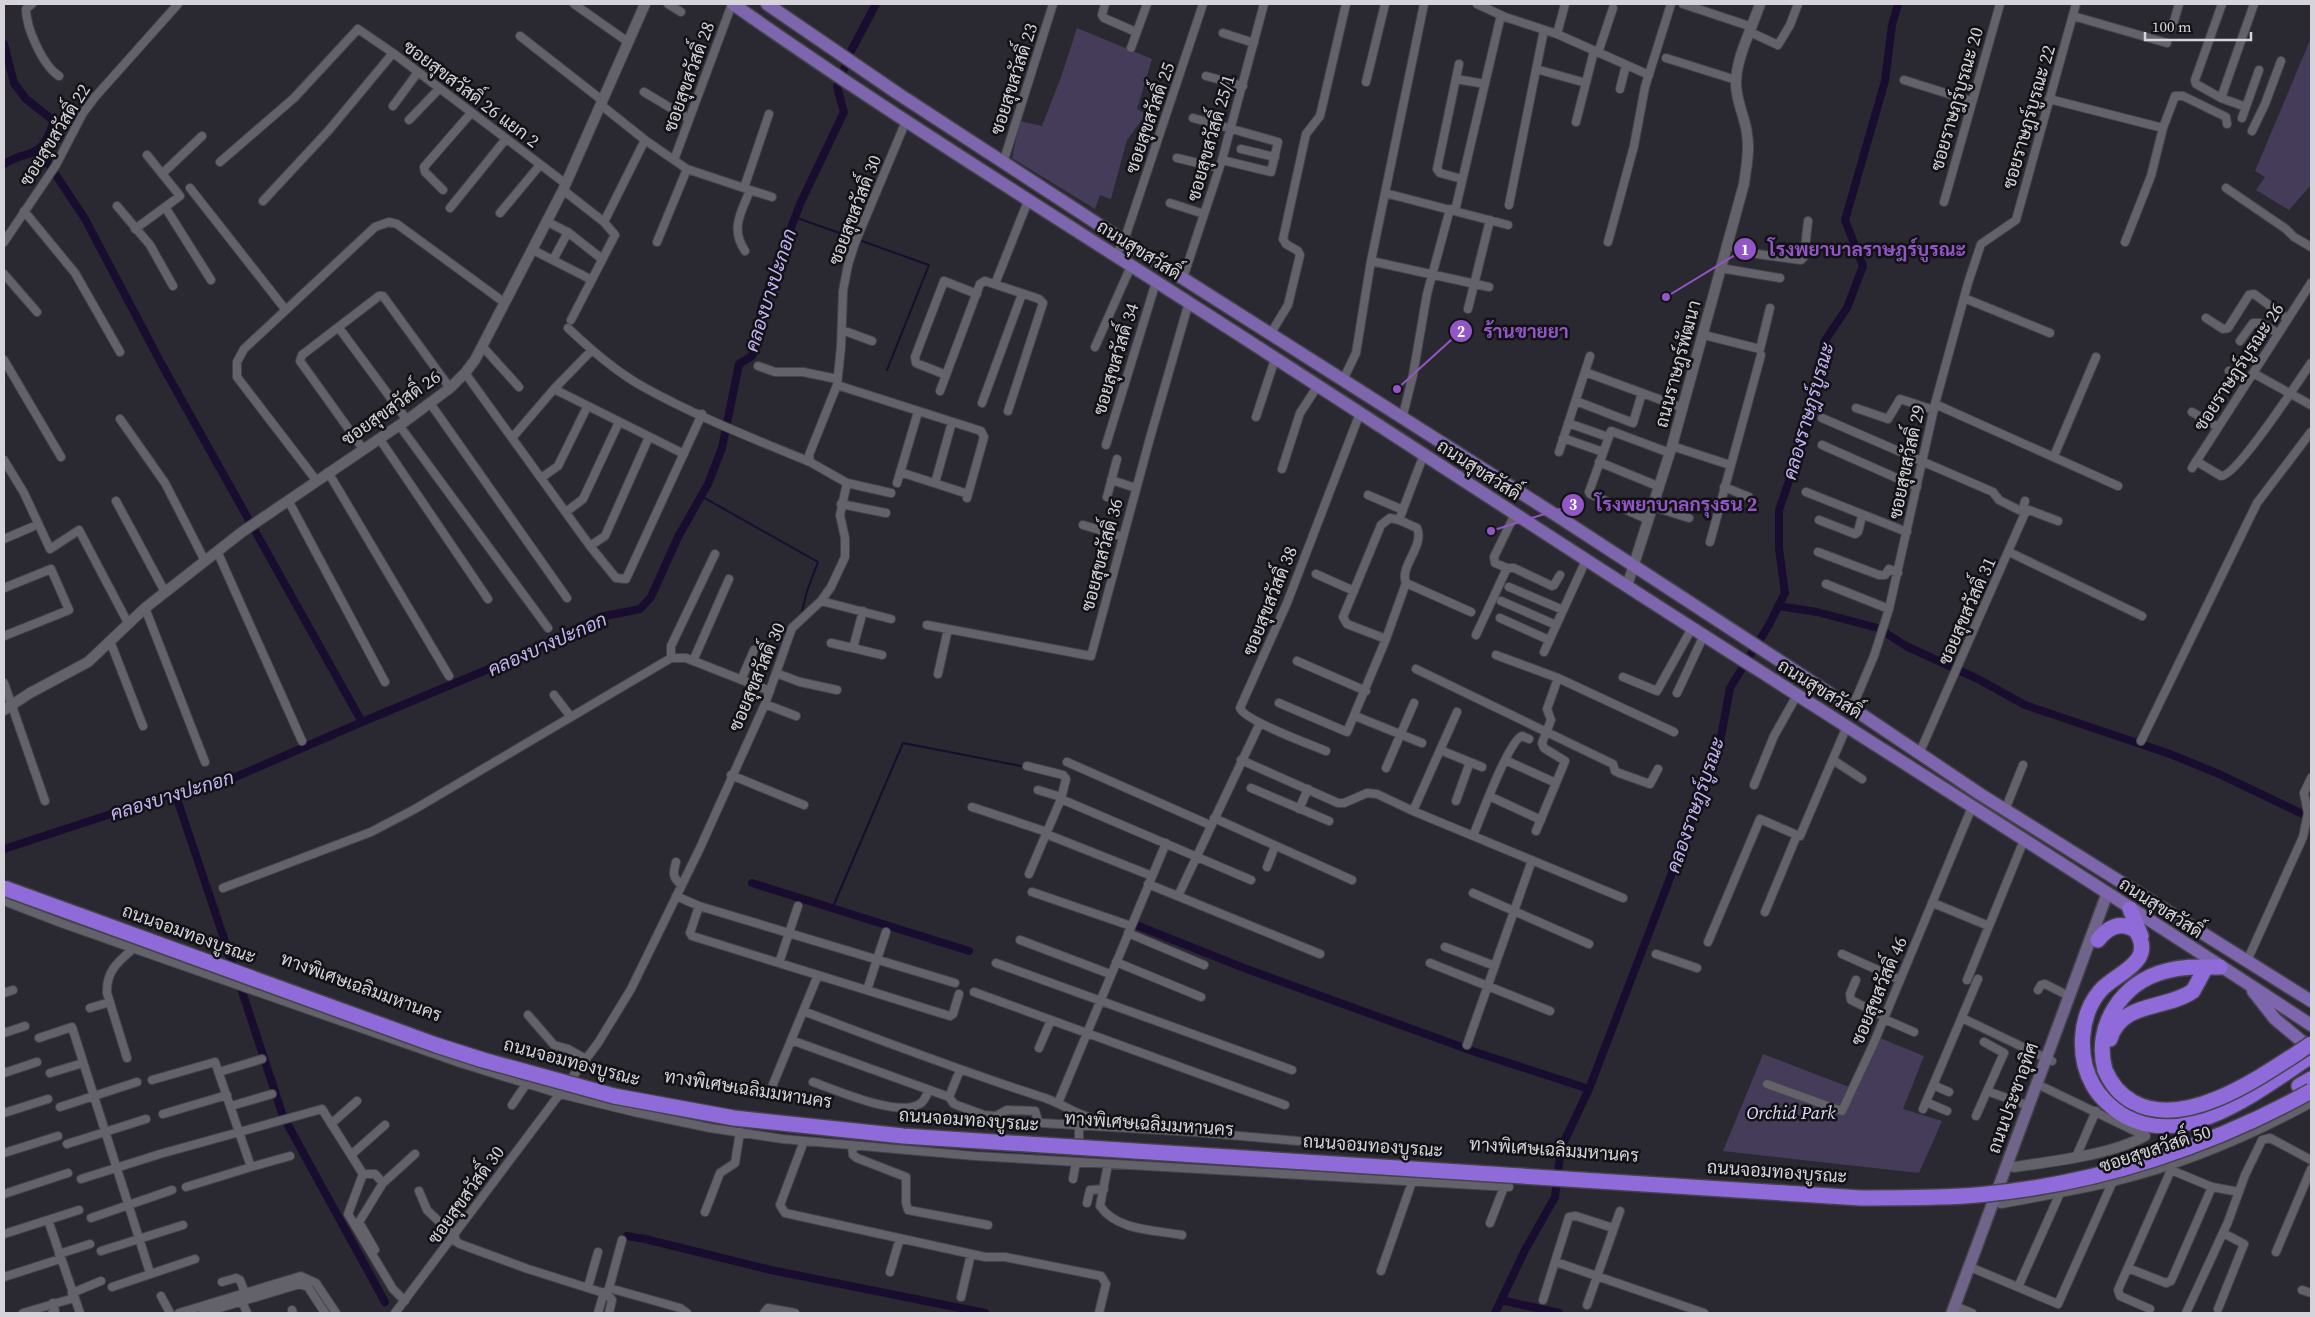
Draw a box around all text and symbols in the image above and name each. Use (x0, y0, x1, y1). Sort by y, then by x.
scale bar (2145, 10, 2251, 42)
text: 100 m (2152, 16, 2192, 37)
street label: ซอยสุขสวัสดิ์ 28 (654, 17, 720, 136)
street label: ซอยสุขสวัสดิ์ 23 (981, 19, 1043, 138)
street label: ซอยราษฎร์บูรณะ 20 (1924, 24, 1990, 174)
street label: ซอยสุขสวัสดิ์ 26 แยก 2 (398, 32, 546, 153)
street label: ซอยราษฎร์บูรณะ 22 (1996, 42, 2062, 192)
street label: ซอยสุขสวัสดิ์ 25 (1116, 58, 1180, 177)
street label: ซอยสุขสวัสดิ์ 25/1 (1177, 71, 1241, 204)
street label: ซอยสุขสวัสดิ์ 22 (11, 77, 96, 191)
street label: ซอยสุขสวัสดิ์ 30 (819, 150, 887, 268)
street label: ถนนสุขสวัสดิ์ (1092, 211, 1188, 285)
water label: คลองบางปะกอก (738, 225, 802, 355)
callout: โรงพยาบาลราษฎร์บูรณะ (1733, 232, 1976, 266)
text: โรงพยาบาลราษฎร์บูรณะ (1767, 236, 1966, 263)
text: 1 (1741, 239, 1749, 260)
street label: ถนนราษฎร์พัฒนา (1649, 297, 1707, 430)
street label: ซอยราษฎร์บูรณะ 26 (2188, 298, 2290, 436)
street label: ซอยสุขสวัสดิ์ 34 (1084, 299, 1144, 418)
callout: ร้านขายยา (1448, 314, 1578, 348)
text: ร้านขายยา (1483, 318, 1569, 344)
text: 2 (1457, 321, 1465, 342)
water label: คลองราษฎร์บูรณะ (1776, 338, 1841, 483)
street label: ซอยสุขสวัสดิ์ 26 (334, 361, 445, 451)
street label: ซอยสุขสวัสดิ์ 29 (1879, 402, 1931, 521)
street label: ถนนสุขสวัสดิ์ (1433, 430, 1528, 506)
callout: โรงพยาบาลกรุงธน 2 (1560, 488, 1768, 522)
text: โรงพยาบาลกรุงธน 2 (1594, 491, 1757, 519)
text: 3 (1569, 494, 1577, 515)
street label: ซอยสุขสวัสดิ์ 36 (1071, 495, 1129, 614)
street label: ซอยสุขสวัสดิ์ 38 (1233, 541, 1303, 659)
street label: ซอยสุขสวัสดิ์ 31 (1929, 551, 2002, 669)
water label: คลองบางปะกอก (483, 606, 611, 682)
street label: ซอยสุขสวัสดิ์ 30 (719, 617, 791, 735)
street label: ถนนสุขสวัสดิ์ (1773, 650, 1869, 724)
water label: คลองราษฎร์บูรณะ (1660, 733, 1732, 877)
water label: คลองบางปะกอก (107, 764, 237, 826)
street label: ถนนสุขสวัสดิ์ (2115, 868, 2210, 944)
street label: ถนนจอมทองบูรณะ (119, 898, 259, 970)
street label: ซอยสุขสวัสดิ์ 46 (1841, 931, 1913, 1049)
street label: ทางพิเศษเฉลิมมหานคร (277, 946, 446, 1027)
street label: ถนนจอมทองบูรณะ (501, 1031, 643, 1093)
street label: ถนนประชาอุทิศ (1981, 1039, 2044, 1157)
street label: ทางพิเศษเฉลิมมหานคร (662, 1063, 834, 1114)
park label: Orchid Park (1746, 1100, 1836, 1125)
street label: ถนนจอมทองบูรณะ (898, 1102, 1040, 1138)
street label: ทางพิเศษเฉลิมมหานคร (1063, 1105, 1235, 1142)
street label: ซอยสุขสวัสดิ์ 50 (2095, 1116, 2214, 1178)
street label: ถนนจอมทองบูรณะ (1302, 1128, 1444, 1164)
street label: ทางพิเศษเฉลิมมหานคร (1468, 1131, 1640, 1168)
street label: ซอยสุขสวัสดิ์ 30 (419, 1139, 510, 1249)
street label: ถนนจอมทองบูรณะ (1706, 1154, 1848, 1190)

